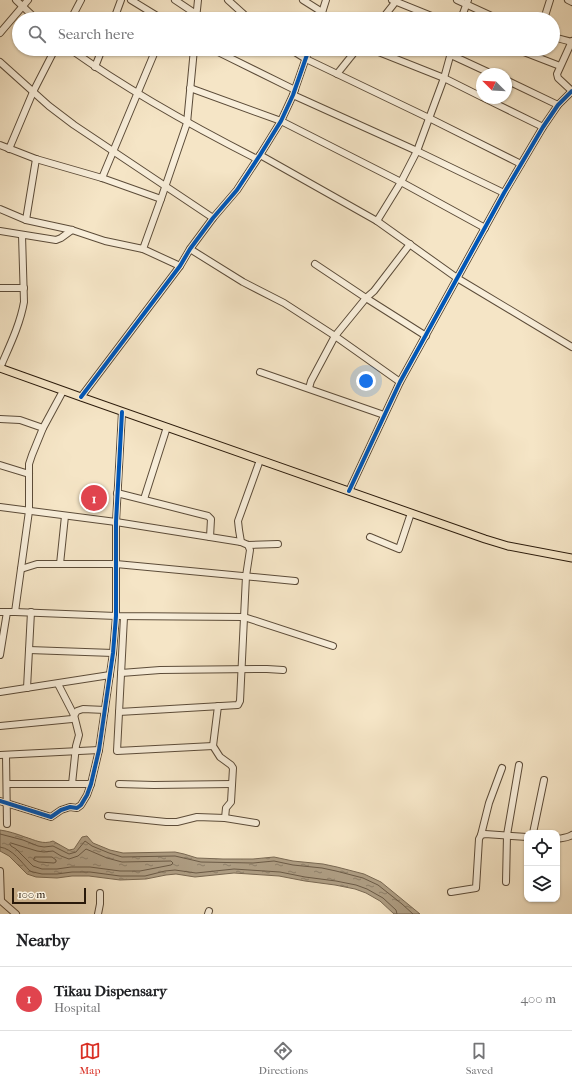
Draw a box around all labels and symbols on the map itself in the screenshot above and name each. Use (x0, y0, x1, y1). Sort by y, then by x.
north arrow (476, 68, 512, 104)
your location (356, 371, 376, 391)
pin: 1 (81, 483, 107, 513)
scale bar (12, 886, 86, 905)

